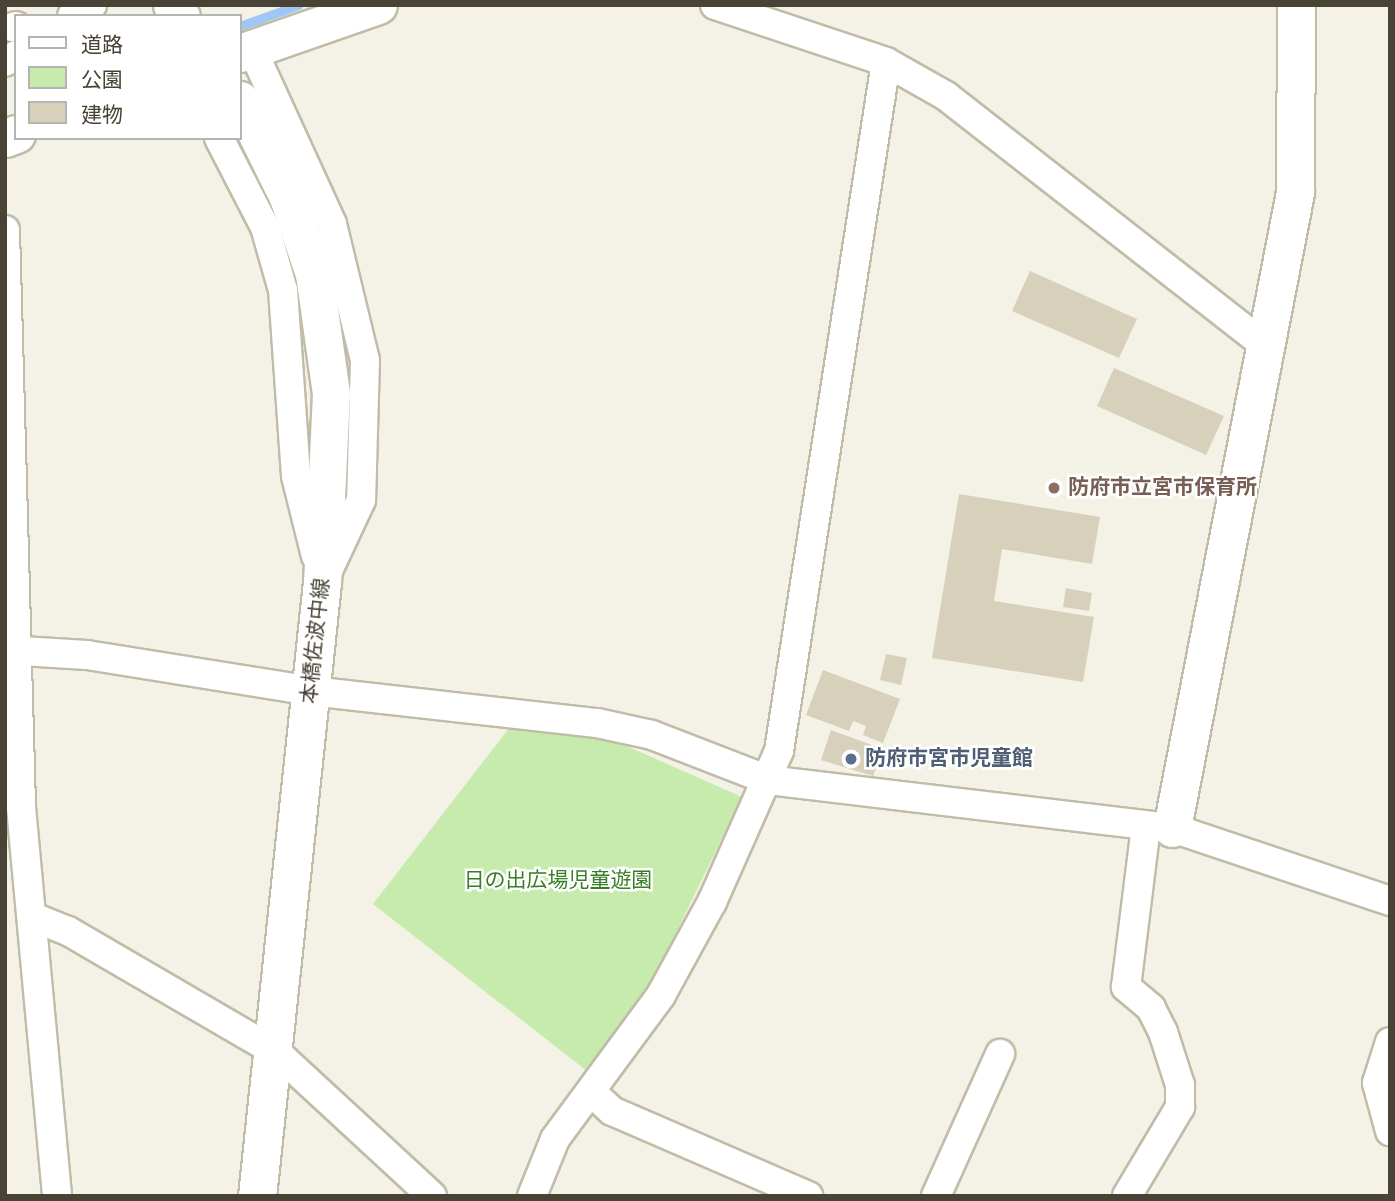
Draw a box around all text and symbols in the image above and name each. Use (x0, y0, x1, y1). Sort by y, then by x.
legend (14, 14, 242, 140)
text: 道路 (81, 33, 123, 58)
text: 公園 (81, 68, 123, 93)
text: 建物 (81, 103, 123, 128)
place label: 防府市立宮市保育所 (1068, 475, 1257, 501)
marker: 防府市立宮市保育所 (1046, 480, 1062, 496)
street label: 本橋佐波中線 (297, 577, 335, 705)
place label: 防府市宮市児童館 (865, 746, 1033, 772)
marker: 防府市宮市児童館 (843, 751, 859, 767)
park label: 日の出広場児童遊園 (464, 868, 652, 894)

